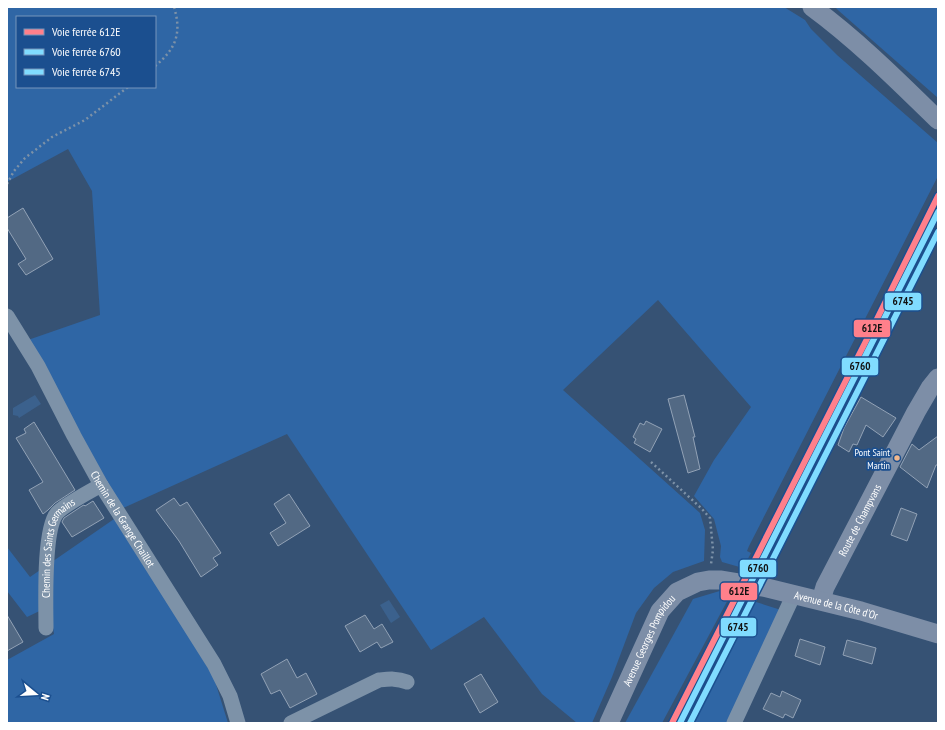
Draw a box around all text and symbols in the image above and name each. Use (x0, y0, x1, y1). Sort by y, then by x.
legend (16, 16, 156, 88)
text: Voie ferrée 612E (51, 24, 121, 39)
text: Voie ferrée 6760 (51, 44, 121, 59)
text: Voie ferrée 6745 (51, 64, 121, 79)
line badge: 6745 (884, 292, 922, 311)
text: 6745 (892, 294, 914, 308)
line badge: 612E (853, 319, 891, 338)
text: 612E (862, 321, 883, 335)
line badge: 6760 (841, 357, 879, 376)
text: 6760 (849, 359, 871, 373)
place label: Pont Saint Martin (855, 446, 890, 472)
marker: Pont Saint Martin (892, 453, 902, 463)
street label: Chemin de la Grange Chaillot (88, 468, 158, 570)
street label: Route de Champvans (835, 481, 884, 559)
street label: Chemin des Saints Germains (39, 495, 78, 598)
line badge: 6760 (739, 559, 777, 578)
text: 6760 (747, 561, 769, 575)
line badge: 612E (720, 582, 758, 601)
text: 612E (729, 584, 750, 598)
street label: Avenue de la Côte d'Or (793, 588, 880, 623)
street label: Avenue Georges Pompidou (620, 592, 678, 688)
line badge: 6745 (720, 617, 757, 637)
text: 6745 (727, 620, 749, 634)
north arrow (16, 674, 56, 714)
text: N (38, 692, 53, 702)

